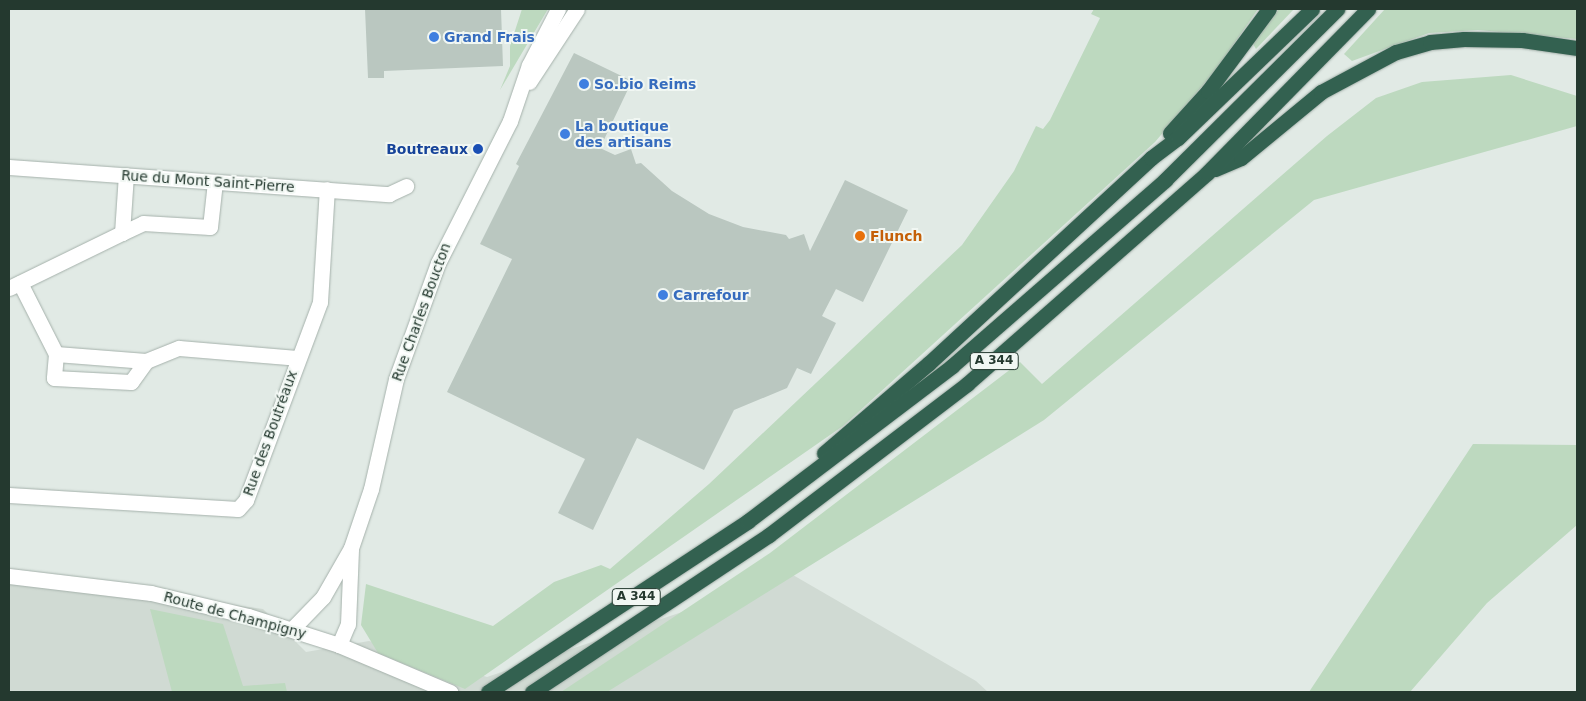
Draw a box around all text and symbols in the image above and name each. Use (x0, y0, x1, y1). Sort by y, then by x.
place label: Grand Frais (444, 29, 535, 45)
marker: Grand Frais (428, 31, 440, 43)
place label: So.bio Reims (594, 76, 696, 92)
marker: So.bio Reims (578, 78, 590, 90)
place label: La boutique des artisans (575, 118, 672, 150)
marker: La boutique des artisans (559, 128, 571, 140)
place label: Boutreaux (386, 141, 468, 157)
marker: Boutreaux (472, 143, 484, 155)
street label: Rue du Mont Saint-Pierre (121, 167, 295, 195)
place label: Flunch (870, 228, 923, 244)
marker: Flunch (854, 230, 866, 242)
street label: Rue Charles Boucton (388, 241, 454, 383)
place label: Carrefour (673, 287, 749, 303)
marker: Carrefour (657, 289, 669, 301)
road number: A 344 (969, 352, 1019, 371)
street label: Rue des Boutréaux (239, 368, 301, 498)
street label: Route de Champigny (162, 588, 308, 642)
road number: A 344 (611, 588, 661, 606)

